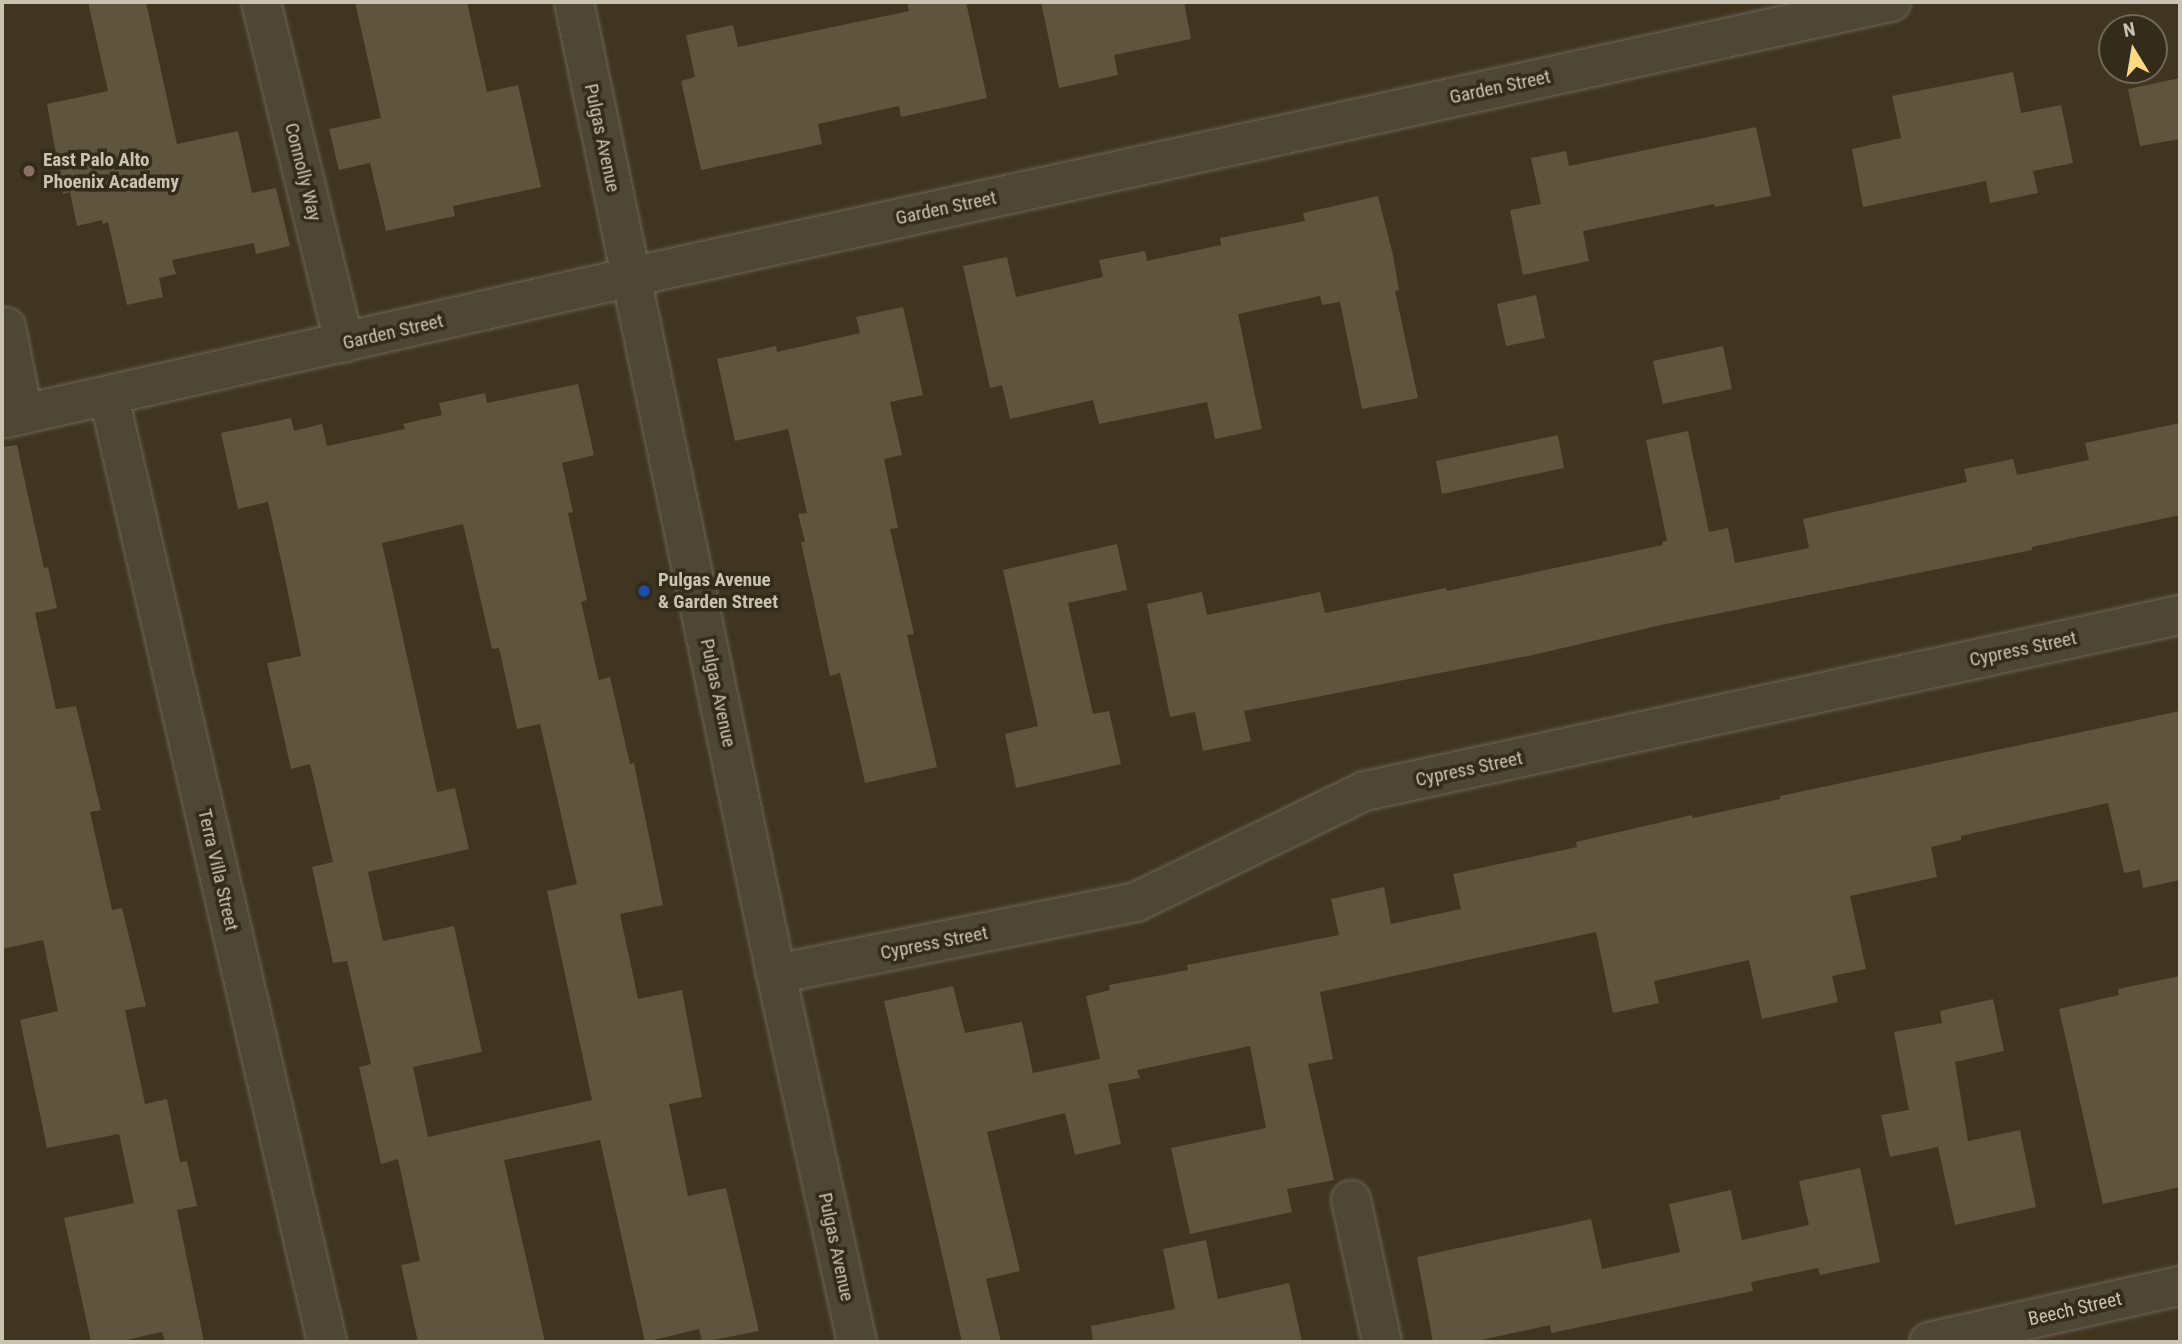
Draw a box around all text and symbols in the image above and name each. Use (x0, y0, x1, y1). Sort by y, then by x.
north arrow (2098, 14, 2168, 84)
text: N (2121, 17, 2137, 42)
street label: Garden Street (1448, 65, 1552, 109)
street label: Pulgas Avenue (579, 82, 625, 194)
street label: Connolly Way (280, 121, 326, 223)
place label: East Palo Alto Phoenix Academy (43, 149, 179, 193)
marker: East Palo Alto Phoenix Academy (21, 163, 37, 179)
street label: Garden Street (894, 186, 998, 230)
street label: Garden Street (341, 309, 445, 355)
place label: Pulgas Avenue & Garden Street (658, 569, 778, 613)
marker: Pulgas Avenue & Garden Street (636, 583, 652, 599)
street label: Cypress Street (1967, 627, 2079, 671)
street label: Pulgas Avenue (695, 637, 741, 749)
street label: Cypress Street (1413, 747, 1525, 791)
street label: Terra Villa Street (193, 807, 243, 933)
street label: Cypress Street (878, 921, 990, 965)
street label: Pulgas Avenue (813, 1191, 859, 1303)
street label: Beech Street (2026, 1287, 2124, 1331)

